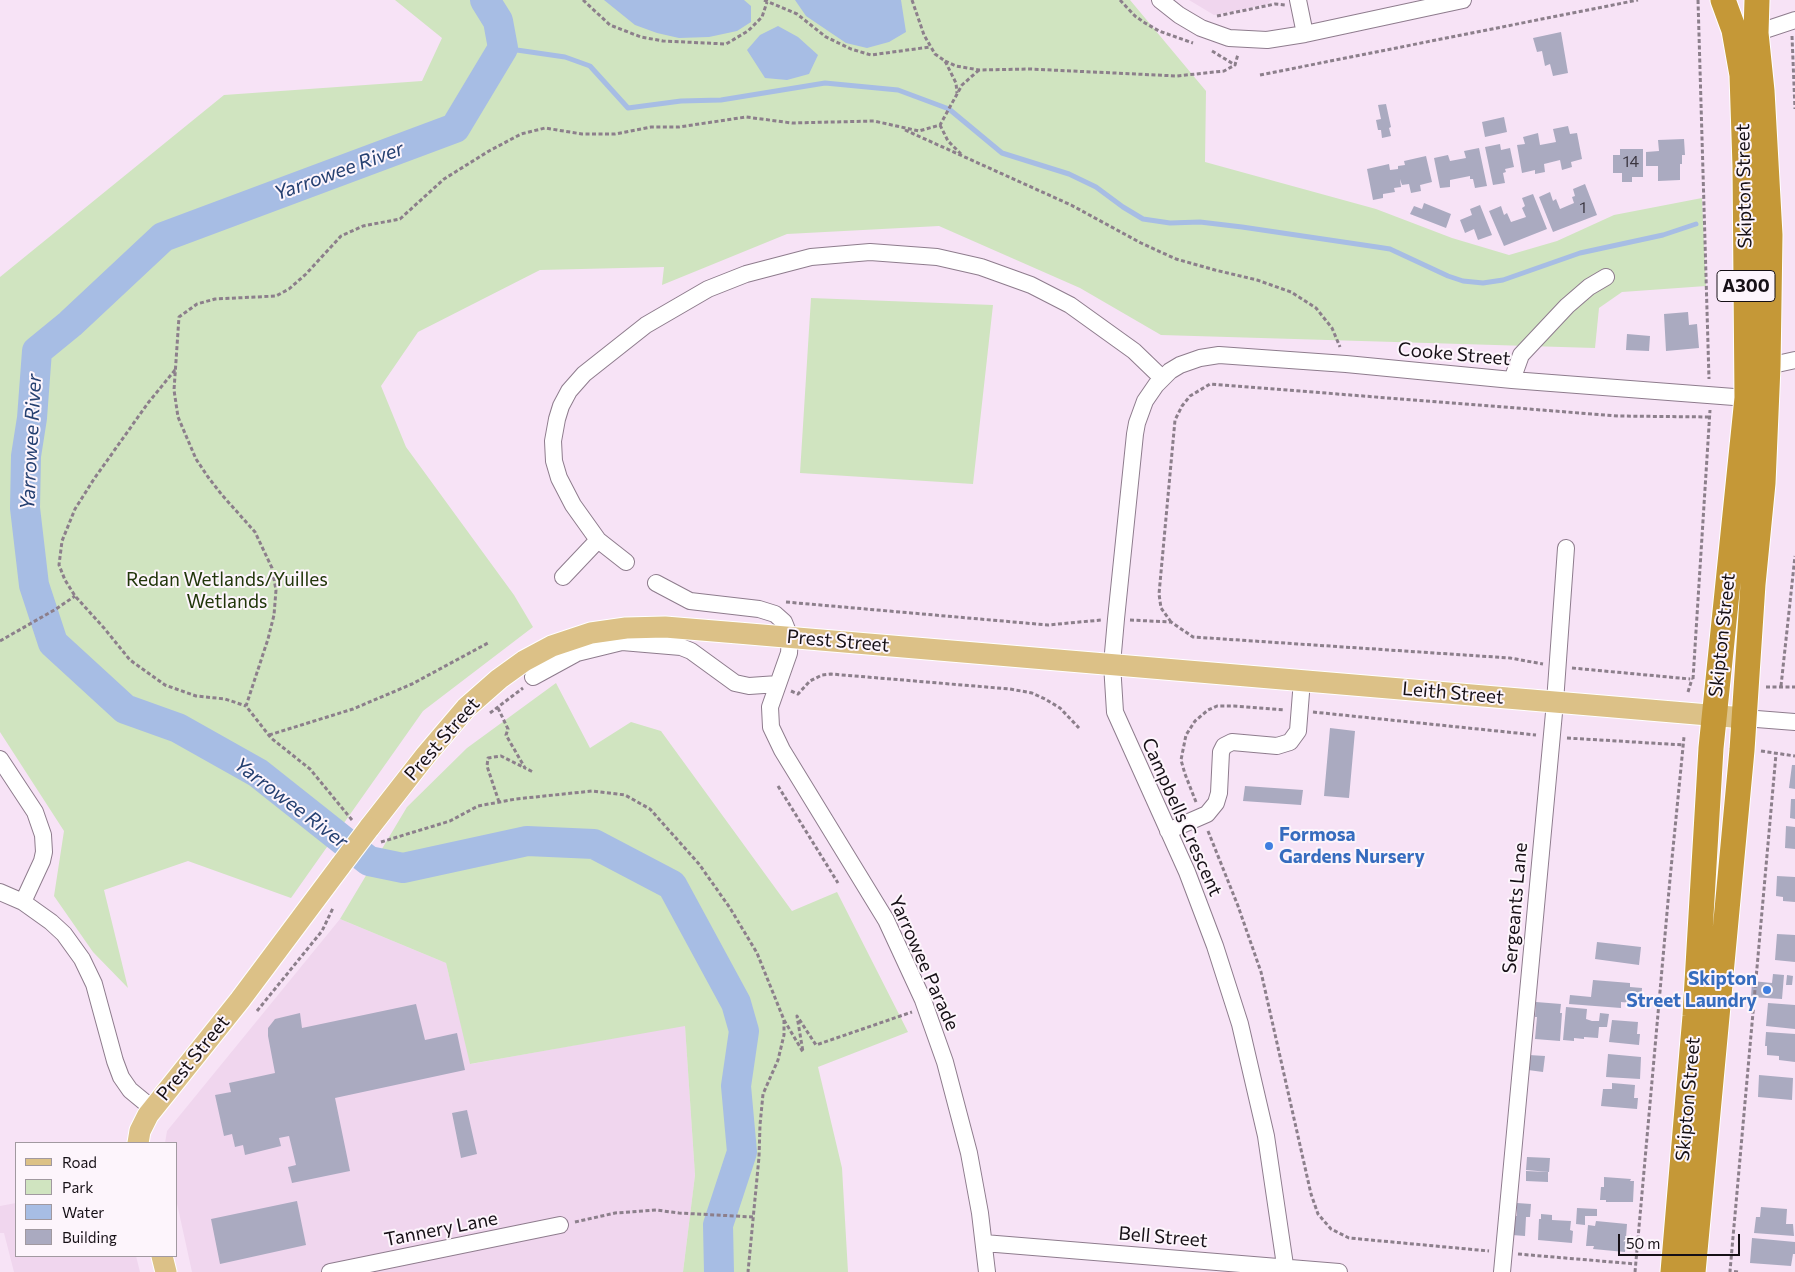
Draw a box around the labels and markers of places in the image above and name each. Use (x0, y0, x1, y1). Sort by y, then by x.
place label: Formosa Gardens Nursery (1279, 824, 1425, 868)
marker: Formosa Gardens Nursery (1263, 840, 1275, 852)
place label: Skipton Street Laundry (1626, 968, 1757, 1012)
marker: Skipton Street Laundry (1761, 984, 1773, 996)

